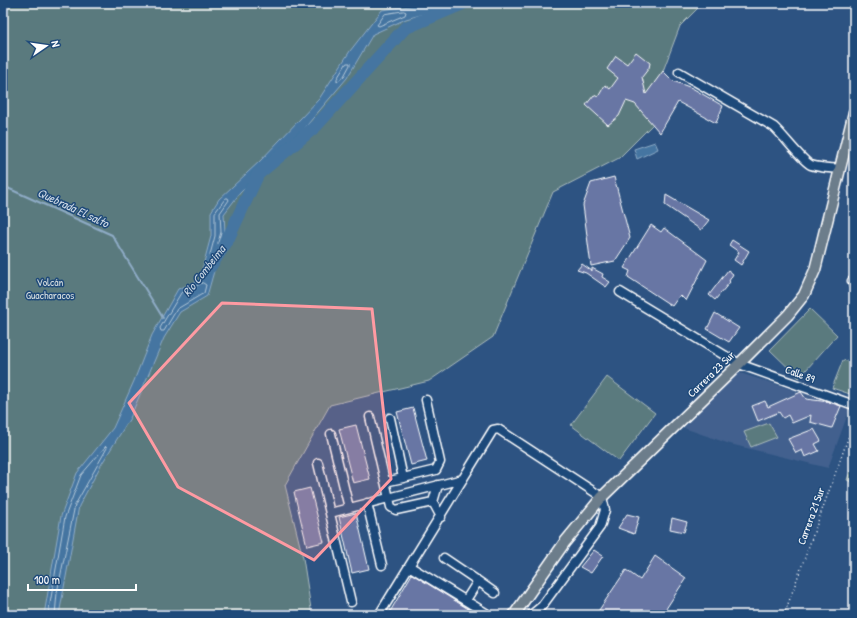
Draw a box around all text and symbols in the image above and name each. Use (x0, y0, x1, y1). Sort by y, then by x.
north arrow (26, 26, 66, 66)
text: N (48, 39, 63, 48)
water label: Quebrada El salto (35, 184, 113, 232)
water label: Río Combeima (178, 241, 230, 300)
park label: Volcán Guacharacos (26, 275, 74, 302)
street label: Carrera 23 Sur (684, 347, 738, 400)
street label: Calle 89 (783, 362, 817, 386)
street label: Carrera 21 Sur (794, 485, 828, 546)
scale bar (28, 566, 136, 592)
text: 100 m (34, 571, 60, 588)

